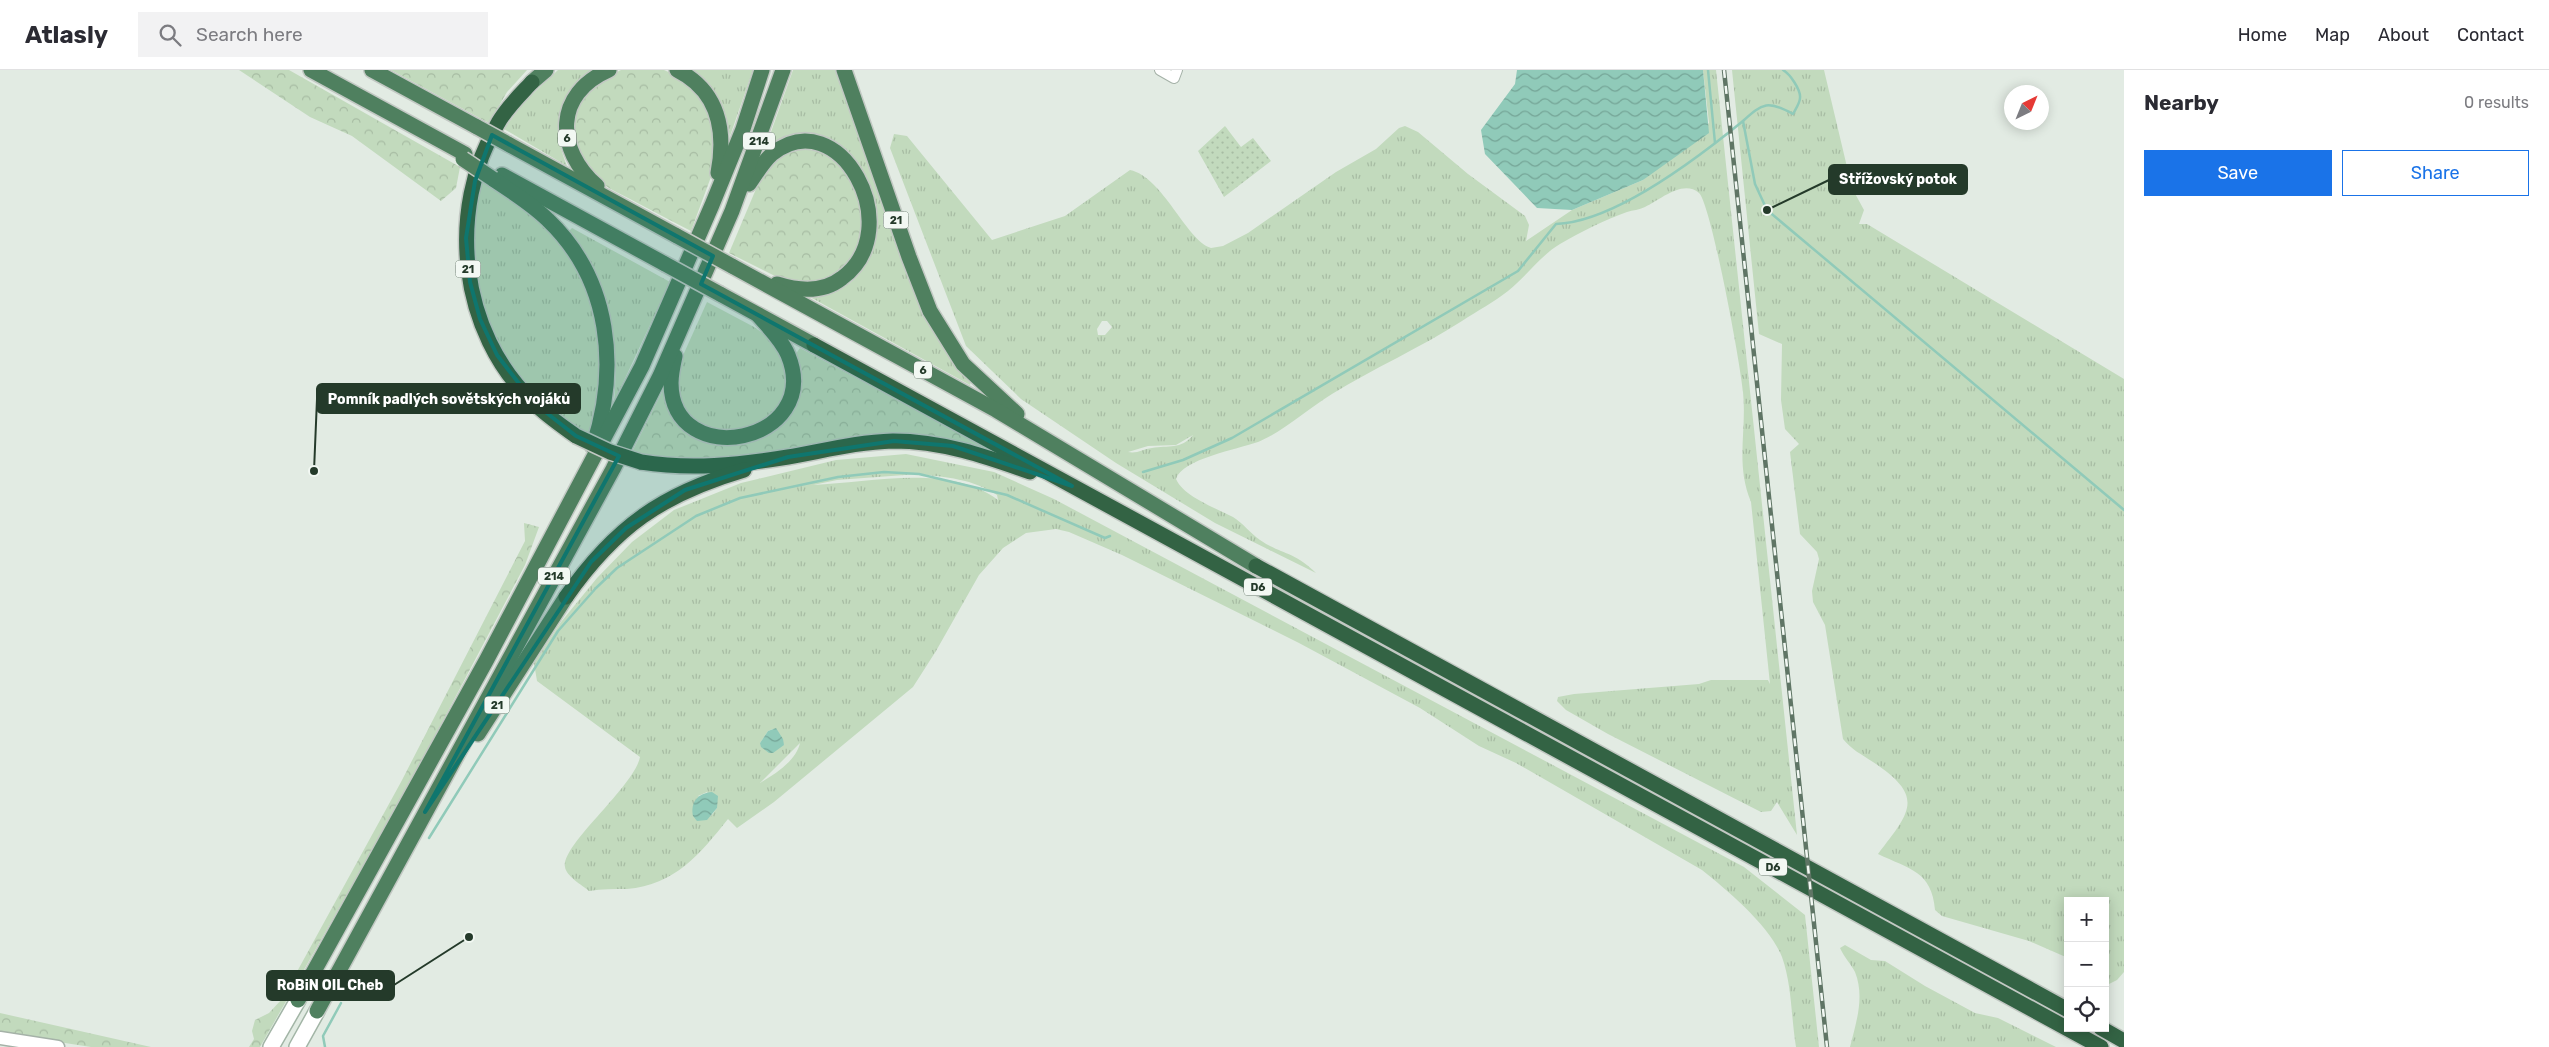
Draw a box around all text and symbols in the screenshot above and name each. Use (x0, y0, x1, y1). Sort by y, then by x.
search box (138, 12, 488, 57)
text: Atlasly (25, 21, 108, 49)
icon: search (156, 21, 184, 49)
text: Search here (196, 23, 303, 46)
text: Home (2238, 24, 2287, 46)
text: Map (2315, 24, 2350, 46)
text: About (2378, 24, 2429, 46)
text: Contact (2457, 24, 2524, 46)
north arrow (2004, 85, 2049, 130)
text: Nearby (2144, 90, 2219, 115)
text: 0 results (2464, 93, 2529, 112)
road number: 6 (558, 129, 576, 146)
road number: 214 (743, 132, 775, 150)
button: Save (2144, 150, 2332, 196)
button: Share (2342, 150, 2529, 196)
callout: Střížovský potok (1829, 165, 1967, 194)
text: Střížovský potok (1839, 171, 1958, 188)
road number: 21 (884, 212, 908, 228)
road number: 21 (456, 260, 480, 278)
road number: 6 (914, 362, 932, 378)
callout: Pomník padlých sovětských vojáků (317, 384, 580, 413)
text: Pomník padlých sovětských vojáků (328, 391, 570, 408)
road number: 214 (538, 568, 570, 584)
road number: D6 (1244, 578, 1272, 596)
road number: 21 (484, 696, 510, 714)
road number: D6 (1759, 859, 1787, 876)
map controls (2064, 897, 2109, 1032)
button: + (2064, 897, 2109, 942)
button: − (2064, 942, 2109, 987)
callout: RoBiN OIL Cheb (267, 971, 394, 1000)
text: RoBiN OIL Cheb (277, 977, 383, 994)
button: locate (2064, 987, 2109, 1032)

